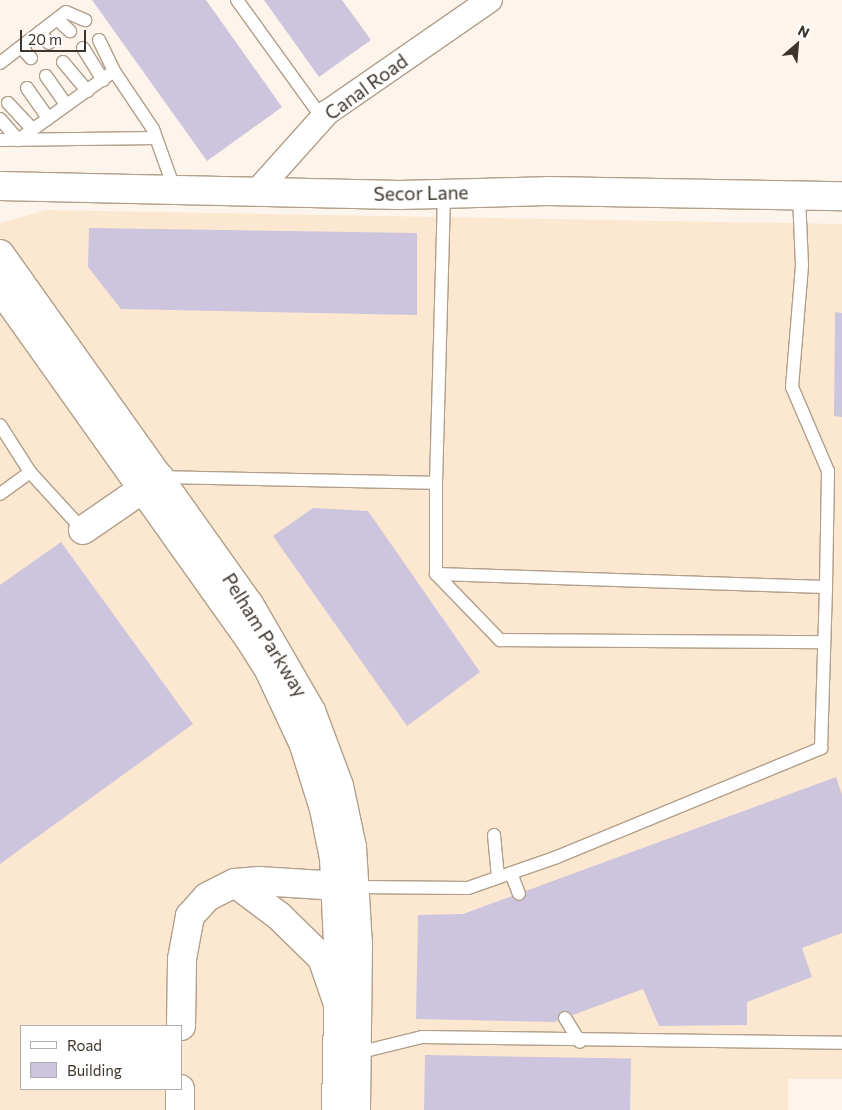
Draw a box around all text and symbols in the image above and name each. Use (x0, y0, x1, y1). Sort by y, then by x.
scale bar (22, 20, 89, 52)
north arrow (772, 20, 822, 70)
text: N (796, 21, 813, 41)
text: 20 m (28, 30, 62, 48)
street label: Canal Road (320, 49, 412, 125)
street label: Secor Lane (373, 181, 469, 205)
street label: Pelham Parkway (218, 569, 312, 701)
legend (20, 1025, 182, 1090)
text: Road (67, 1036, 102, 1054)
text: Building (67, 1061, 122, 1079)

